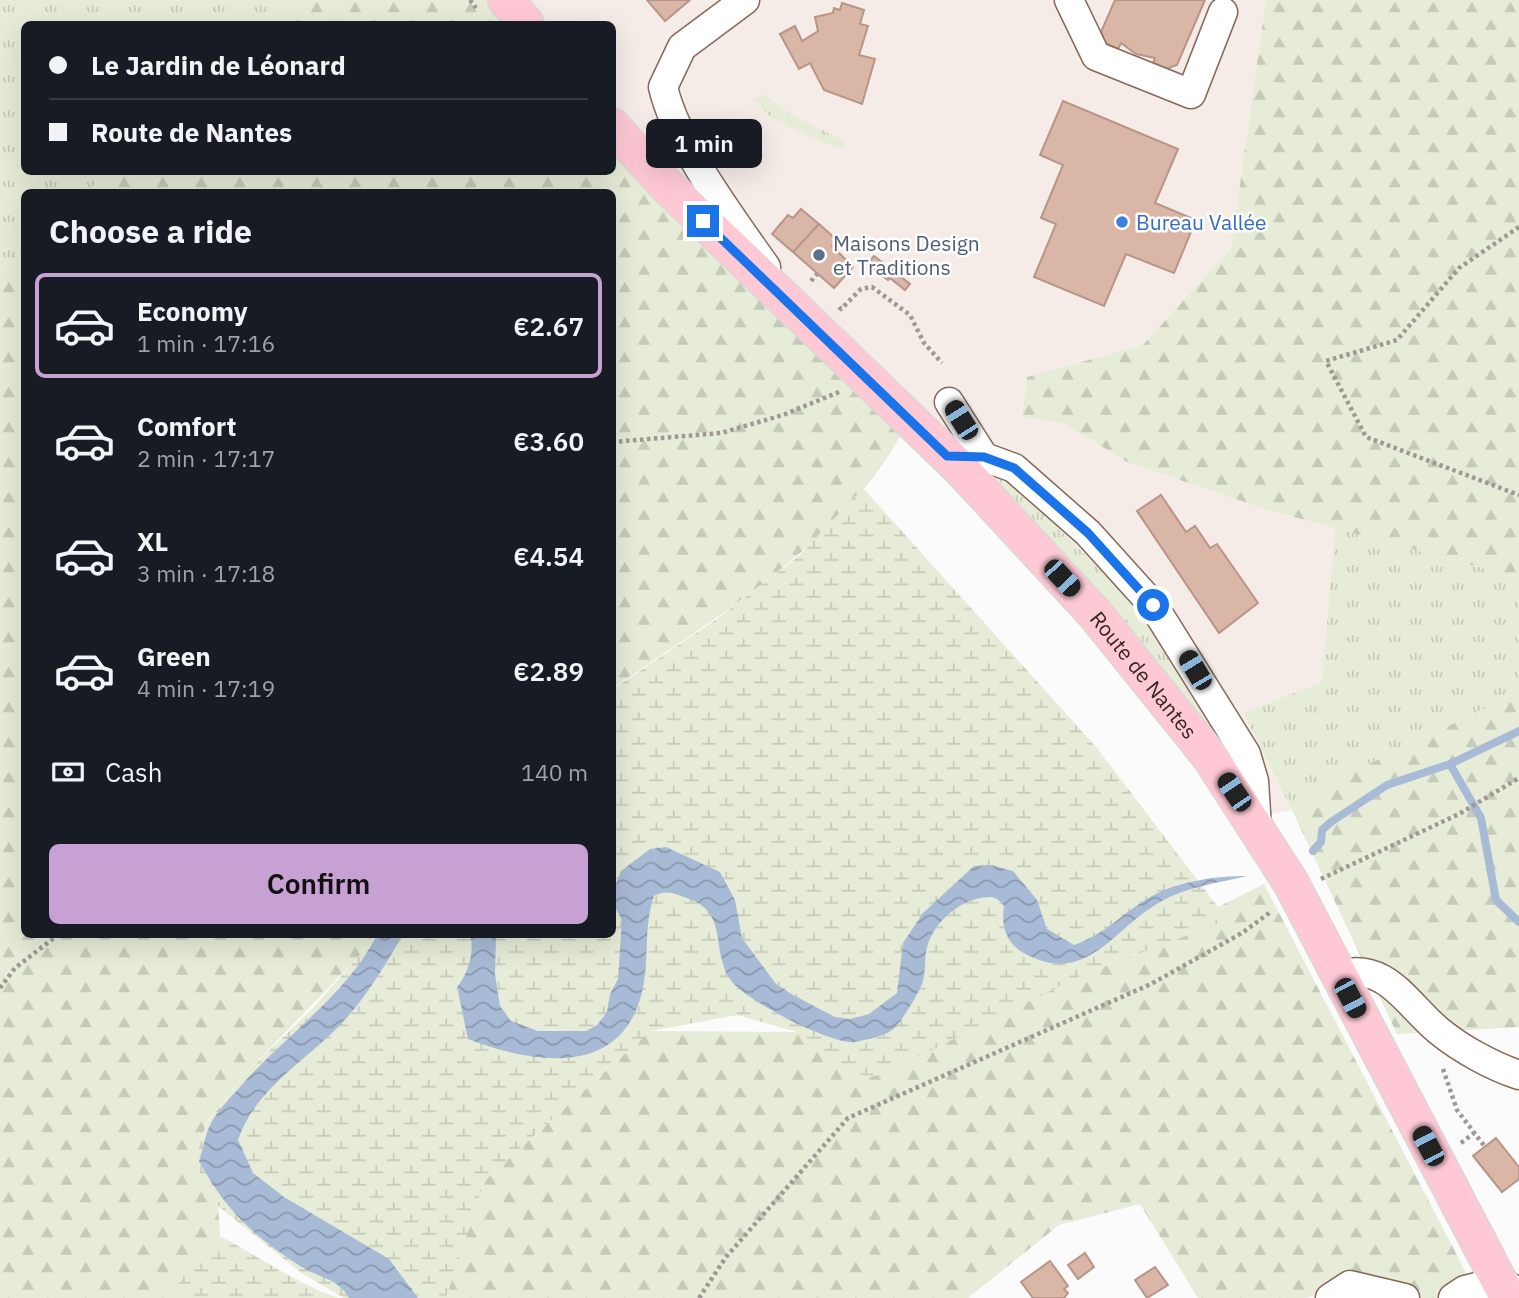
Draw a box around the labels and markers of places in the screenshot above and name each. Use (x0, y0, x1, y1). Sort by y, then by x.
place label: Bureau Vallée (1136, 208, 1267, 236)
marker: Bureau Vallée (1114, 214, 1130, 230)
place label: Maisons Design et Traditions (833, 229, 980, 281)
marker: Maisons Design et Traditions (811, 247, 827, 263)

